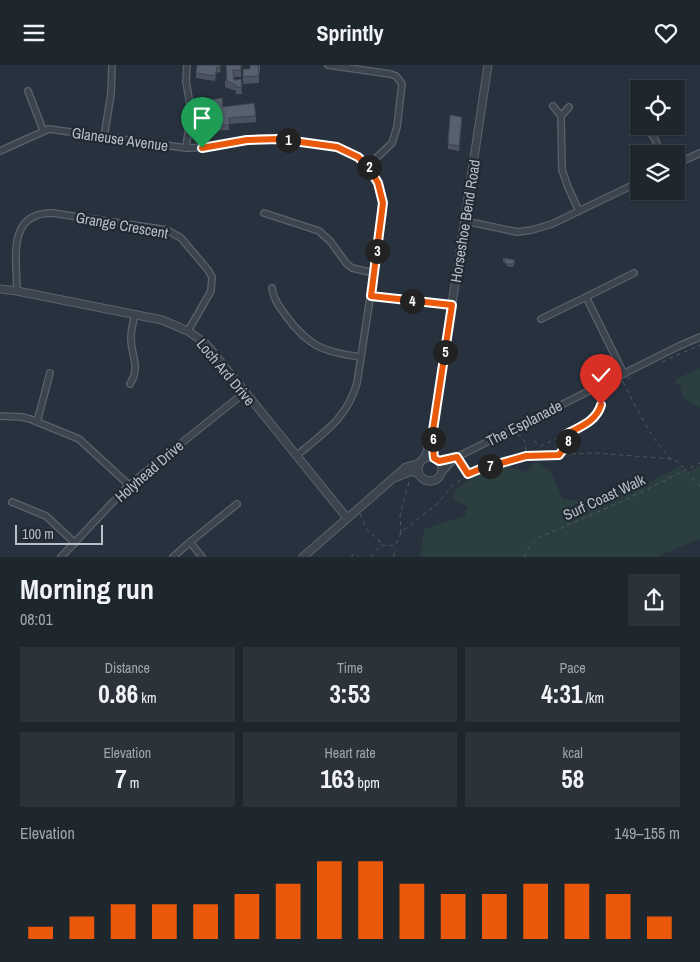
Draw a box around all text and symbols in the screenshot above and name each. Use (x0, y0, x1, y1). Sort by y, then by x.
text: Sprintly (316, 18, 384, 48)
icon: menu (20, 19, 48, 47)
icon: heart (652, 19, 680, 47)
map controls (630, 80, 685, 200)
button: locate (630, 80, 685, 135)
pin (181, 97, 223, 148)
icon: arrive (188, 104, 216, 132)
street label: Glaneuse Avenue (71, 122, 170, 156)
pin: 1 (276, 127, 300, 153)
text: 1 (285, 131, 292, 149)
button: layers (630, 145, 685, 200)
pin: 2 (356, 155, 382, 179)
text: 2 (366, 158, 373, 176)
street label: Horseshoe Bend Road (445, 158, 485, 284)
street label: Grange Crescent (74, 207, 171, 244)
pin: 3 (364, 239, 390, 263)
text: 3 (374, 242, 381, 260)
pin: 4 (400, 289, 424, 313)
text: 4 (409, 292, 416, 310)
street label: Loch Ard Drive (192, 334, 260, 410)
pin: 5 (432, 339, 458, 365)
text: 5 (442, 343, 449, 361)
pin (580, 354, 622, 405)
icon: check (587, 361, 615, 389)
street label: The Esplanade (482, 395, 566, 451)
pin: 6 (420, 427, 446, 451)
pin: 8 (556, 429, 580, 453)
text: 6 (430, 430, 437, 448)
text: 8 (565, 432, 572, 450)
street label: Holyhead Drive (110, 435, 188, 507)
pin: 7 (478, 453, 502, 479)
text: 7 (487, 457, 494, 475)
street label: Surf Coast Walk (559, 468, 649, 525)
scale bar (15, 522, 102, 545)
text: 100 m (22, 525, 54, 543)
text: Morning run (20, 570, 154, 608)
button: share (628, 574, 680, 626)
text: 08:01 (20, 608, 53, 630)
text: Distance (105, 659, 150, 677)
text: Time (337, 659, 363, 677)
text: Pace (560, 659, 586, 677)
text: 0.86 (98, 677, 138, 711)
text: 3:53 (329, 677, 371, 711)
text: 4:31 (541, 677, 582, 711)
text: km (138, 689, 157, 707)
text: /km (582, 689, 604, 707)
text: Elevation (103, 744, 151, 762)
text: Heart rate (324, 744, 376, 762)
text: kcal (562, 744, 583, 762)
text: 7 (115, 762, 127, 796)
text: 163 (320, 762, 354, 796)
text: 58 (561, 762, 584, 796)
text: m (127, 774, 139, 792)
text: bpm (354, 774, 380, 792)
text: Elevation (20, 822, 75, 844)
text: 149–155 m (614, 822, 680, 844)

